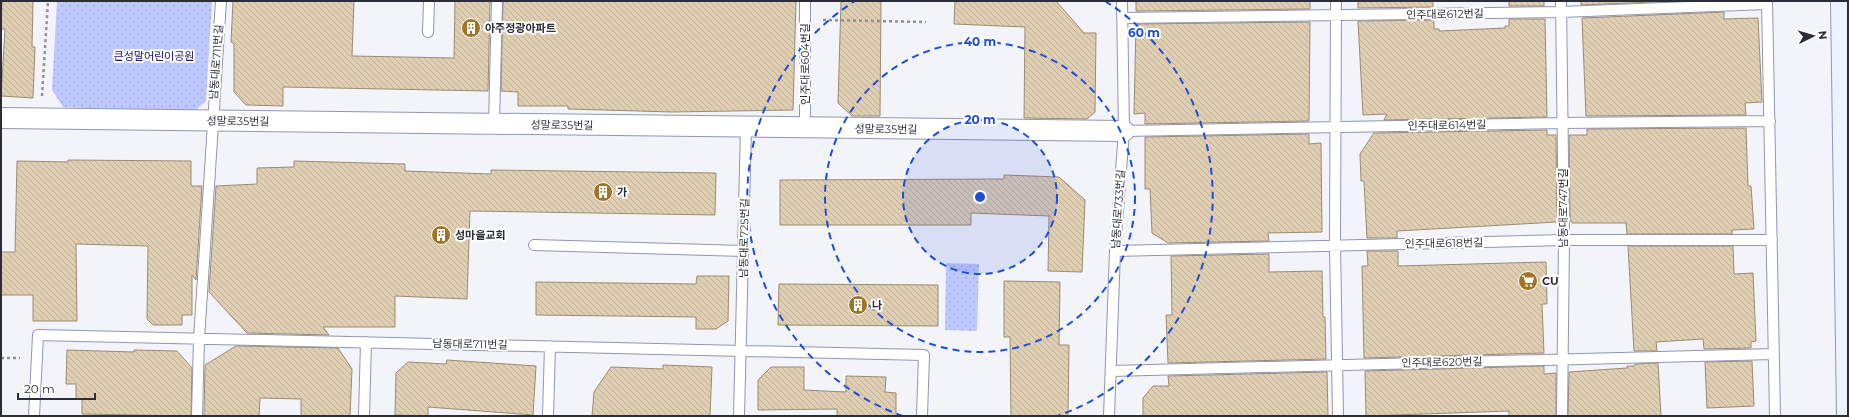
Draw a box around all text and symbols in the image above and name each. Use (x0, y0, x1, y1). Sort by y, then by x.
street label: 인주대로612번길 (1406, 6, 1484, 22)
north arrow (1793, 16, 1833, 56)
building icon: 아주정광아파트 (460, 17, 482, 39)
place label: 아주정광아파트 (485, 21, 556, 35)
street label: 인주대로604번길 (798, 23, 812, 105)
street label: 남동대로711번길 (206, 24, 226, 100)
text: 60 m (1128, 25, 1160, 40)
text: N (1816, 30, 1830, 40)
text: 40 m (964, 34, 996, 49)
park label: 큰성말어린이공원 (114, 49, 194, 63)
text: 20 m (964, 112, 996, 127)
street label: 성말로35번길 (206, 113, 270, 129)
street label: 성말로35번길 (530, 117, 594, 133)
street label: 인주대로614번길 (1408, 117, 1486, 133)
street label: 성말로35번길 (854, 121, 918, 137)
street label: 남동대로747번길 (1556, 168, 1570, 248)
street label: 남동대로733번길 (1108, 169, 1128, 249)
building icon: 가 (592, 181, 614, 203)
place label: 가 (617, 185, 627, 199)
centre of rings (973, 190, 987, 204)
street label: 남동대로725번길 (736, 198, 752, 278)
building icon: 성마을교회 (430, 224, 452, 246)
place label: 성마을교회 (455, 228, 506, 242)
street label: 인주대로618번길 (1405, 235, 1483, 251)
supermarket icon: CU (1517, 270, 1539, 292)
place label: CU (1542, 274, 1559, 288)
building icon: 나 (847, 294, 869, 316)
place label: 나 (872, 298, 882, 312)
street label: 남동대로711번길 (432, 336, 508, 352)
street label: 인주대로620번길 (1401, 354, 1483, 370)
scale bar (18, 375, 95, 401)
text: 20 m (24, 381, 55, 396)

